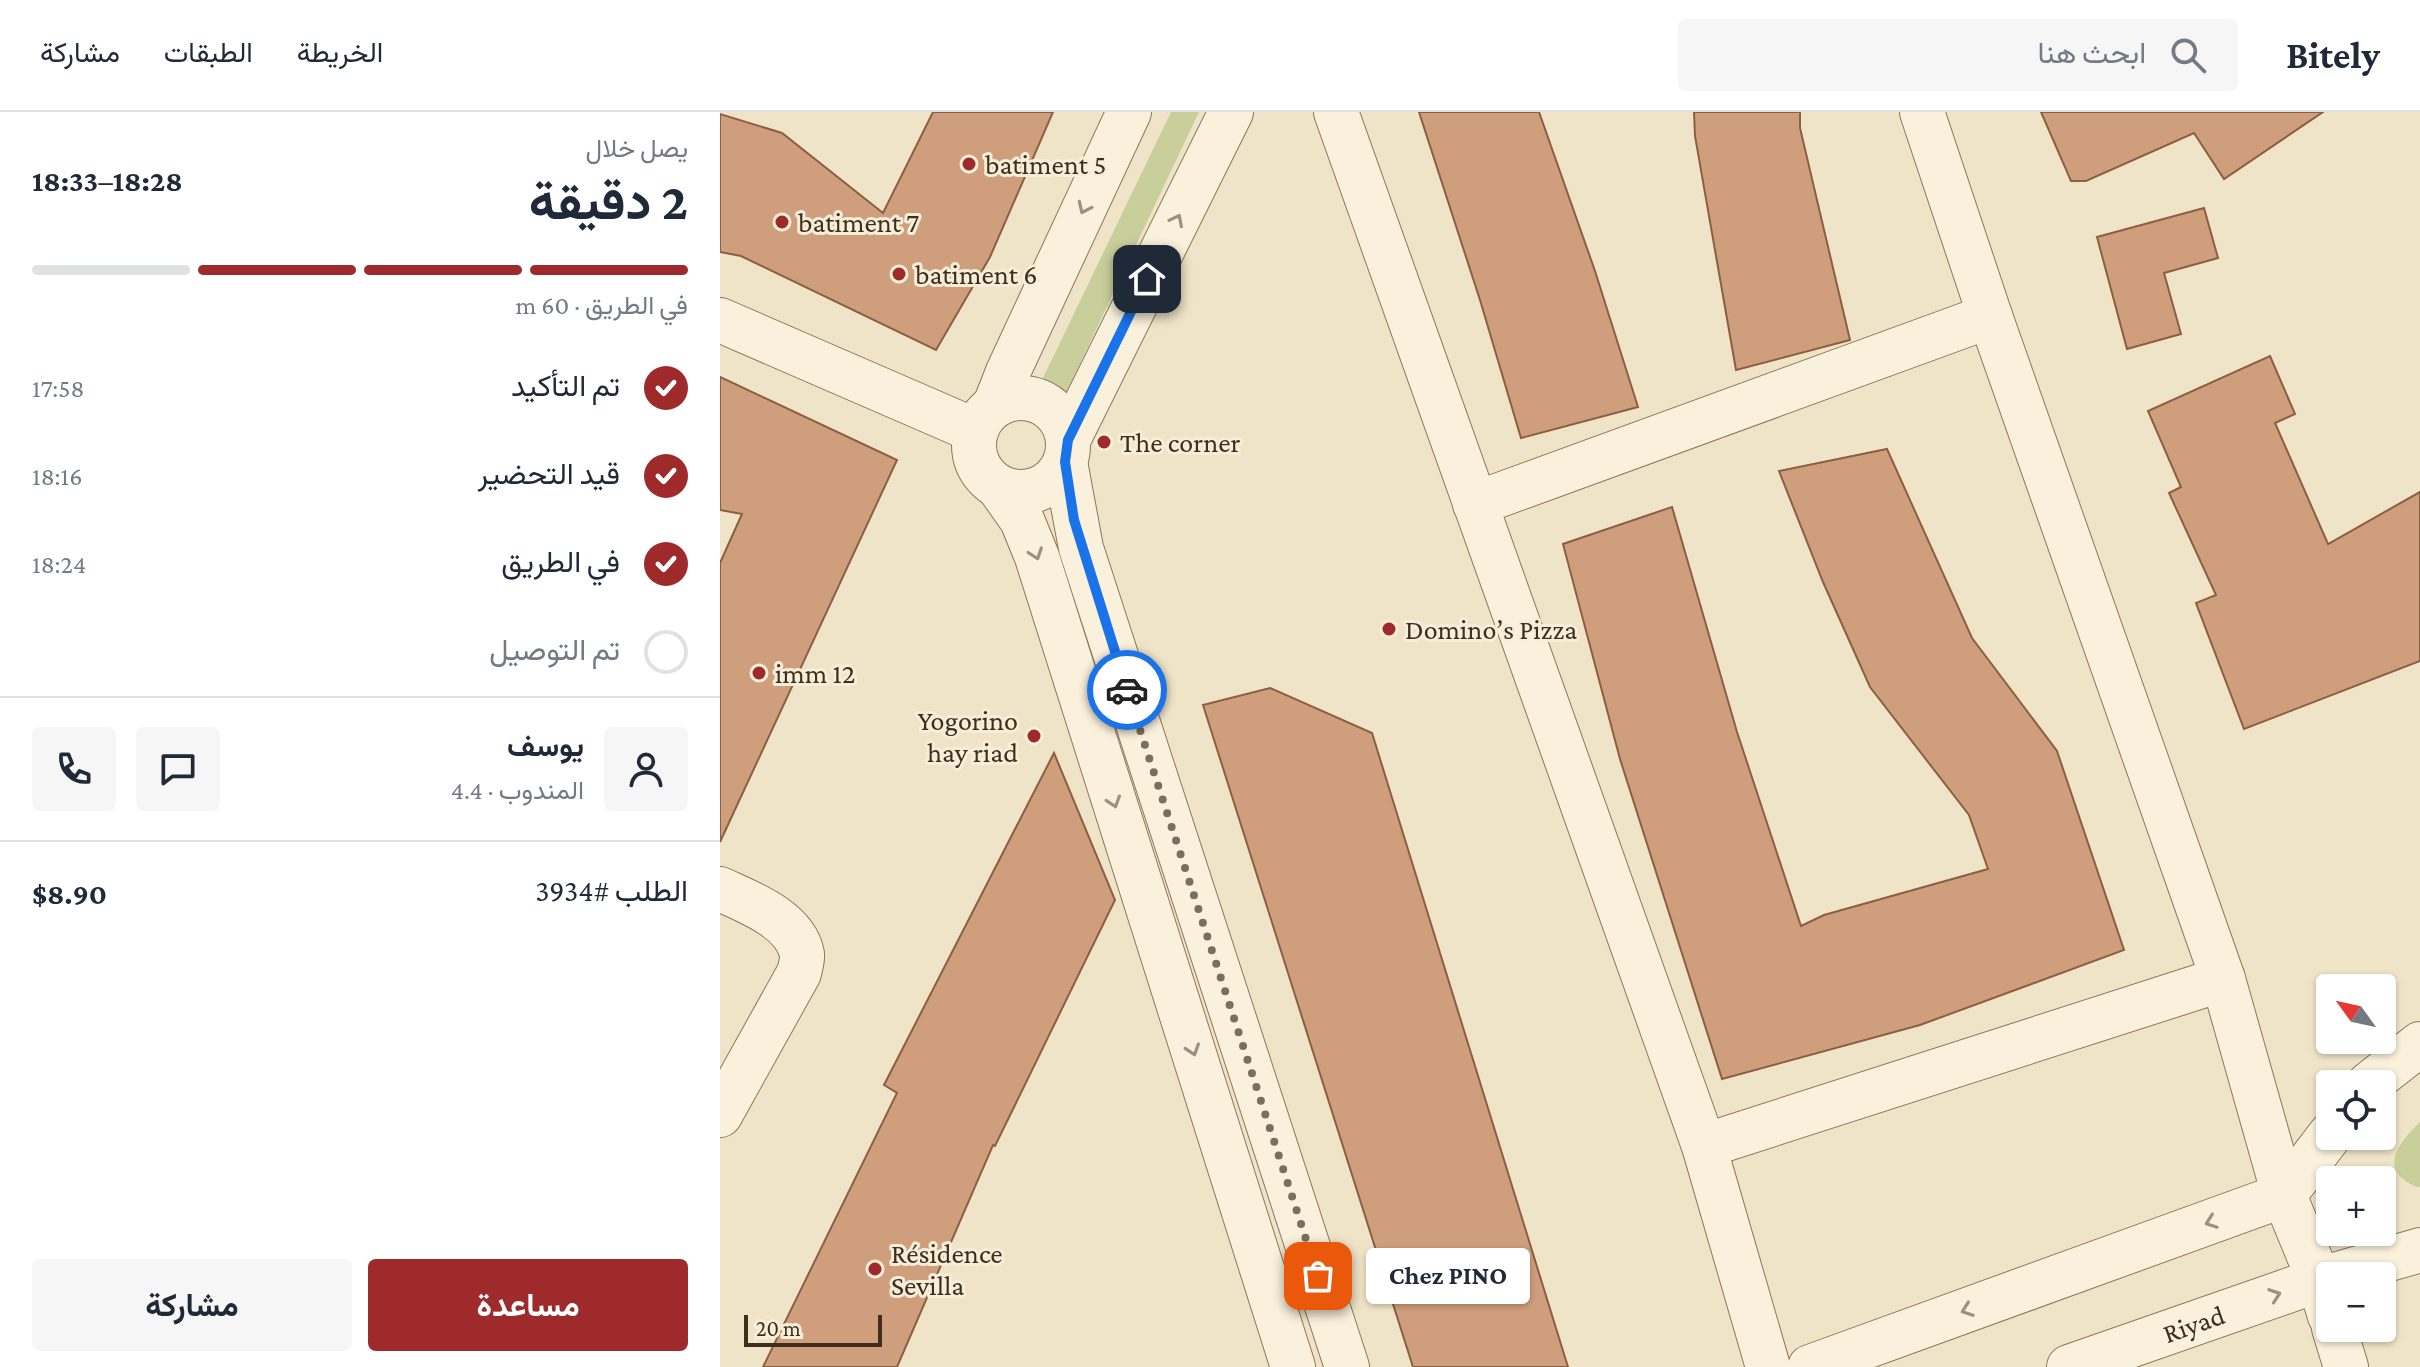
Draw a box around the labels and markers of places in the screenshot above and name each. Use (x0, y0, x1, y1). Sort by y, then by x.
place label: batiment 5 (985, 149, 1107, 180)
marker: batiment 5 (960, 155, 978, 173)
place label: batiment 7 (798, 207, 919, 238)
marker: batiment 7 (773, 213, 791, 231)
pin (1113, 245, 1181, 313)
place label: batiment 6 (915, 259, 1038, 290)
marker: batiment 6 (890, 265, 908, 283)
place label: The corner (1120, 427, 1240, 458)
marker: The corner (1095, 433, 1113, 451)
place label: Domino’s Pizza (1405, 614, 1577, 645)
marker: Domino’s Pizza (1380, 620, 1398, 638)
place label: imm 12 (775, 658, 855, 689)
marker: imm 12 (750, 664, 768, 682)
place label: Yogorino hay riad (918, 705, 1018, 768)
marker: Yogorino hay riad (1025, 727, 1043, 745)
place label: Résidence Sevilla (891, 1238, 1003, 1301)
pin (1284, 1242, 1352, 1310)
callout: Chez PINO (1366, 1248, 1530, 1304)
marker: Résidence Sevilla (866, 1260, 884, 1278)

